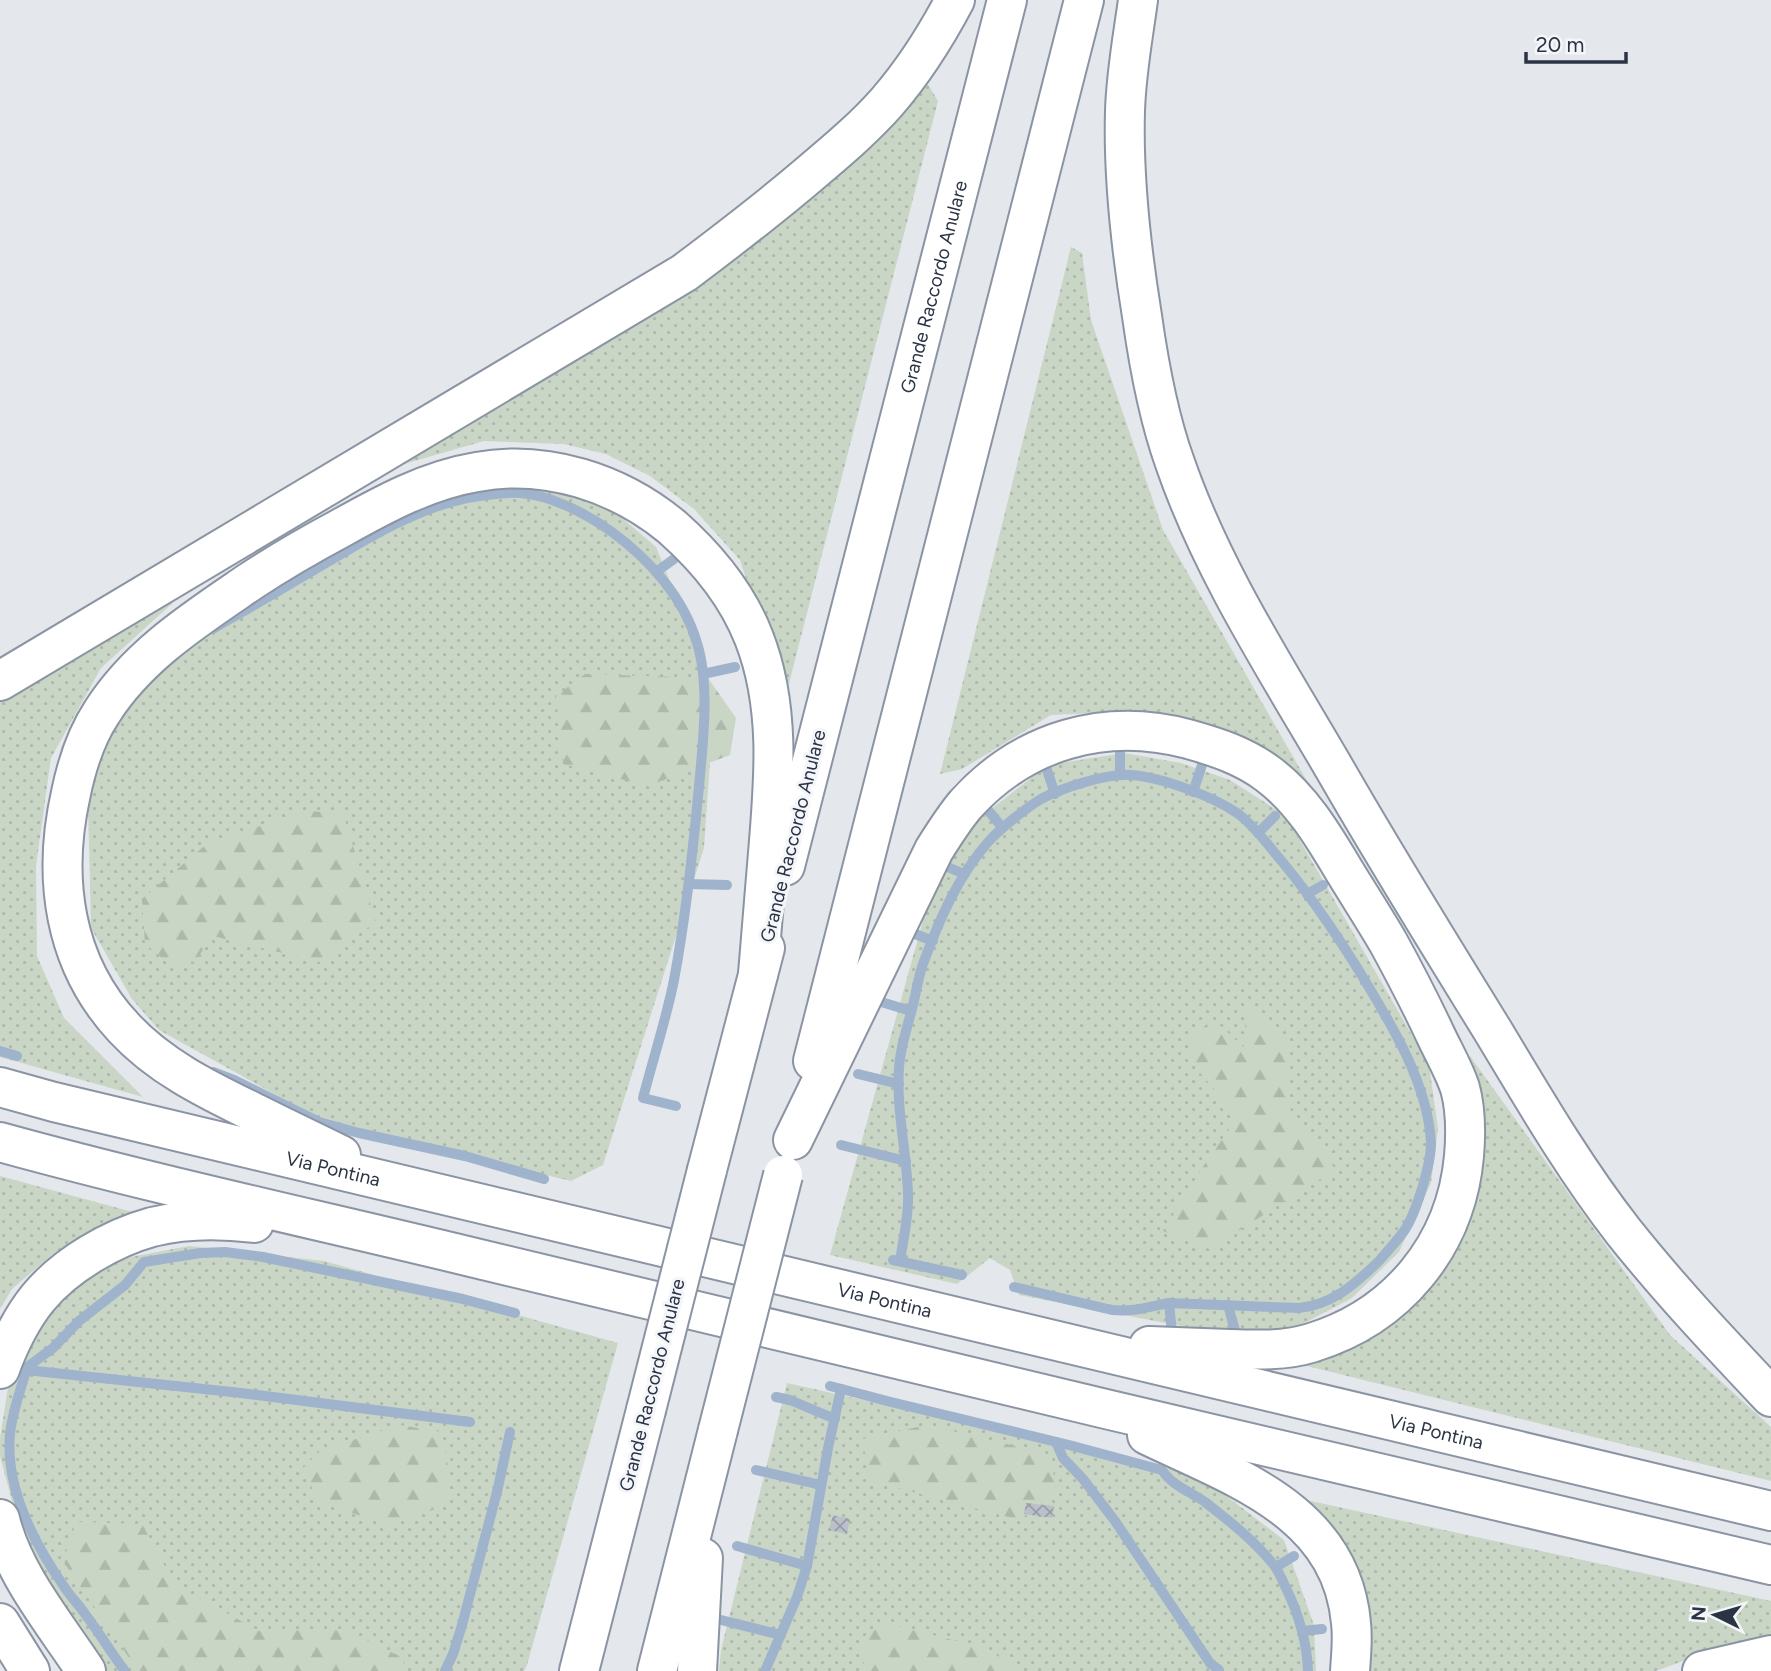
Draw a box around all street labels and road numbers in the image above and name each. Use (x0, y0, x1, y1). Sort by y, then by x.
street label: Grande Raccordo Anulare (895, 178, 972, 396)
street label: Grande Raccordo Anulare (755, 727, 831, 945)
street label: Via Pontina (284, 1146, 383, 1191)
street label: Grande Raccordo Anulare (614, 1276, 690, 1494)
street label: Via Pontina (835, 1278, 934, 1322)
street label: Via Pontina (1387, 1409, 1486, 1454)

